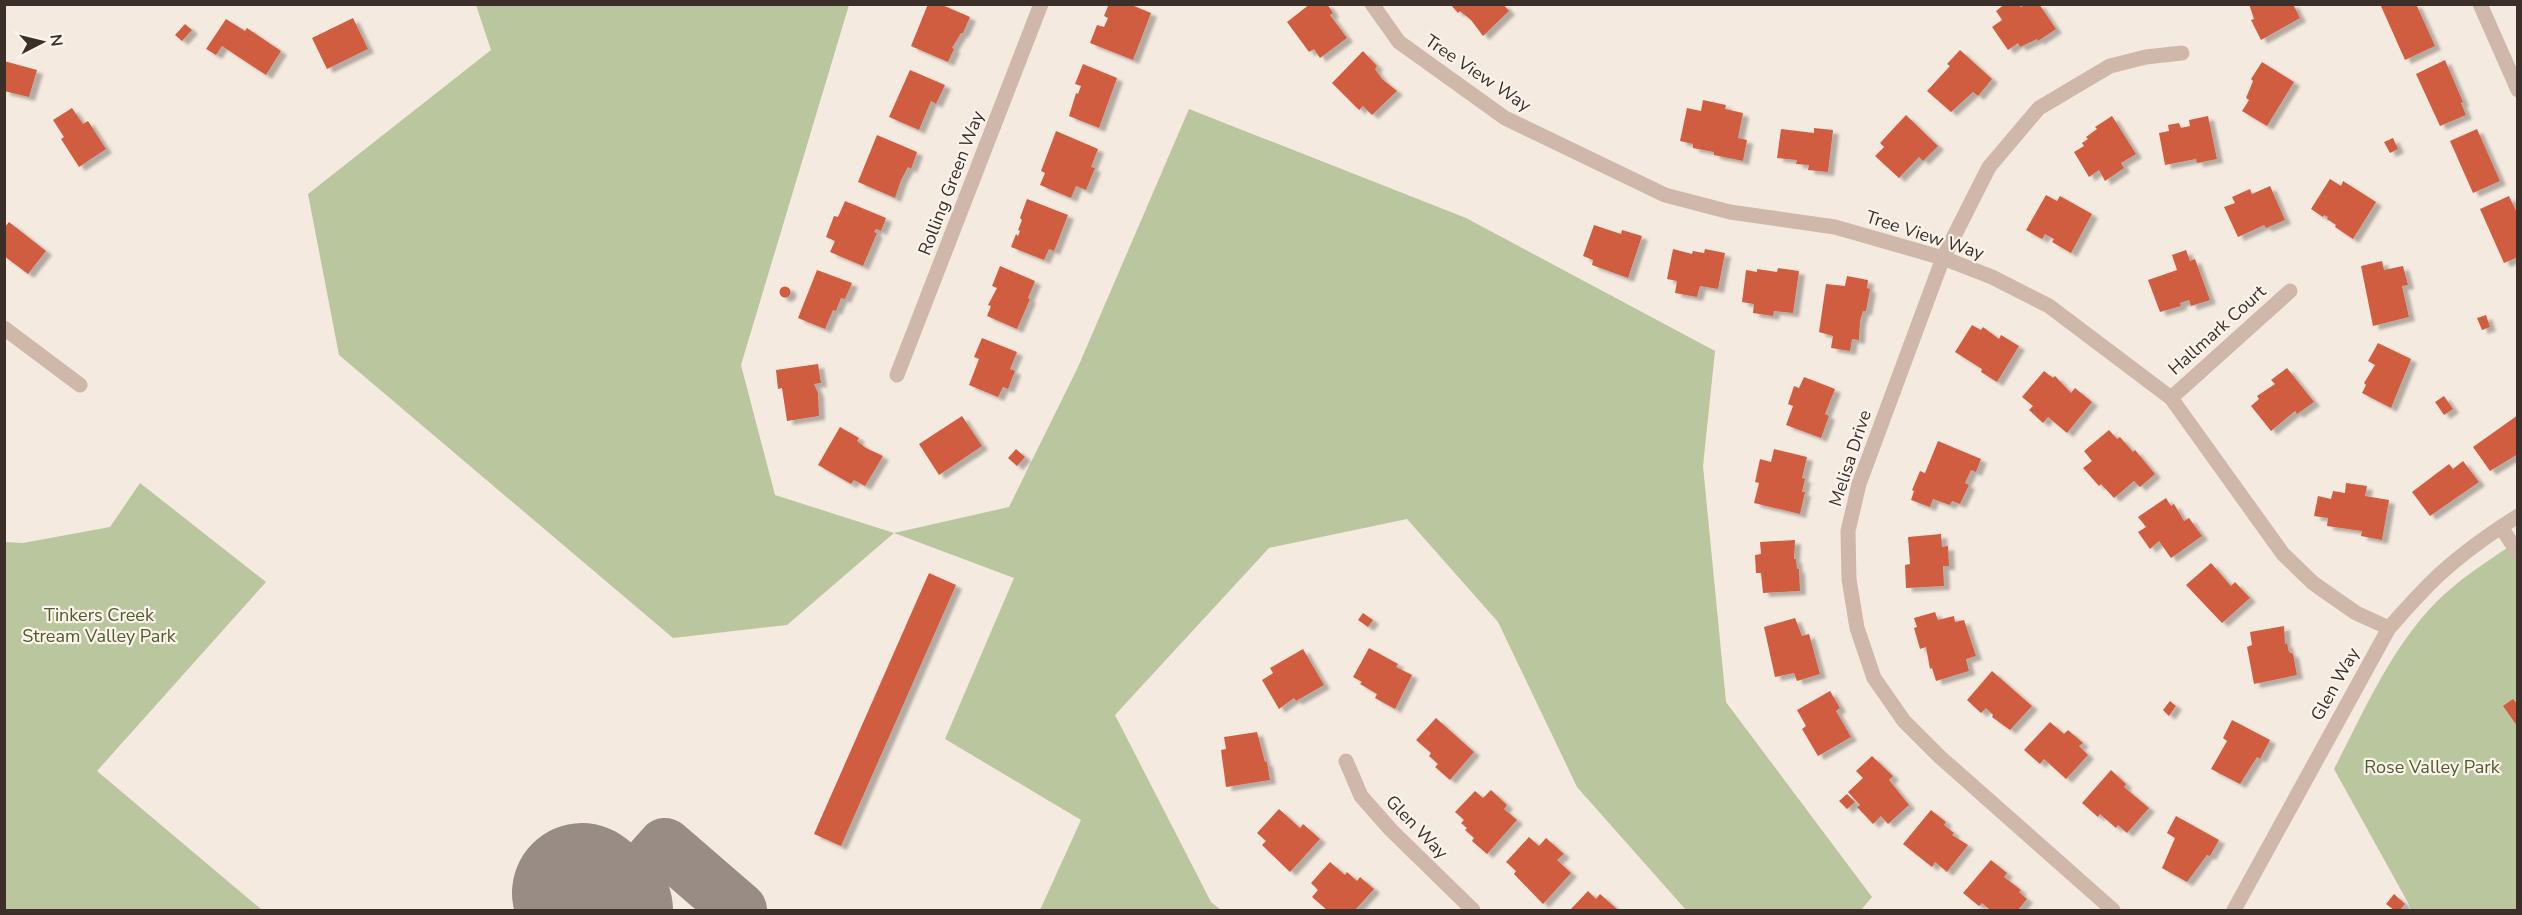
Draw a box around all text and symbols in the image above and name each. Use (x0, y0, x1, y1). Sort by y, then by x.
north arrow (12, 12, 72, 72)
street label: Tree View Way (1420, 29, 1536, 118)
text: N (44, 33, 68, 48)
street label: Rolling Green Way (912, 107, 990, 259)
street label: Tree View Way (1863, 205, 1988, 266)
street label: Hallmark Court (2163, 279, 2272, 380)
street label: Melisa Drive (1823, 407, 1877, 509)
park label: Tinkers Creek Stream Valley Park (22, 603, 177, 648)
street label: Glen Way (2305, 642, 2365, 725)
park label: Rose Valley Park (2364, 755, 2501, 779)
street label: Glen Way (1381, 790, 1454, 865)

